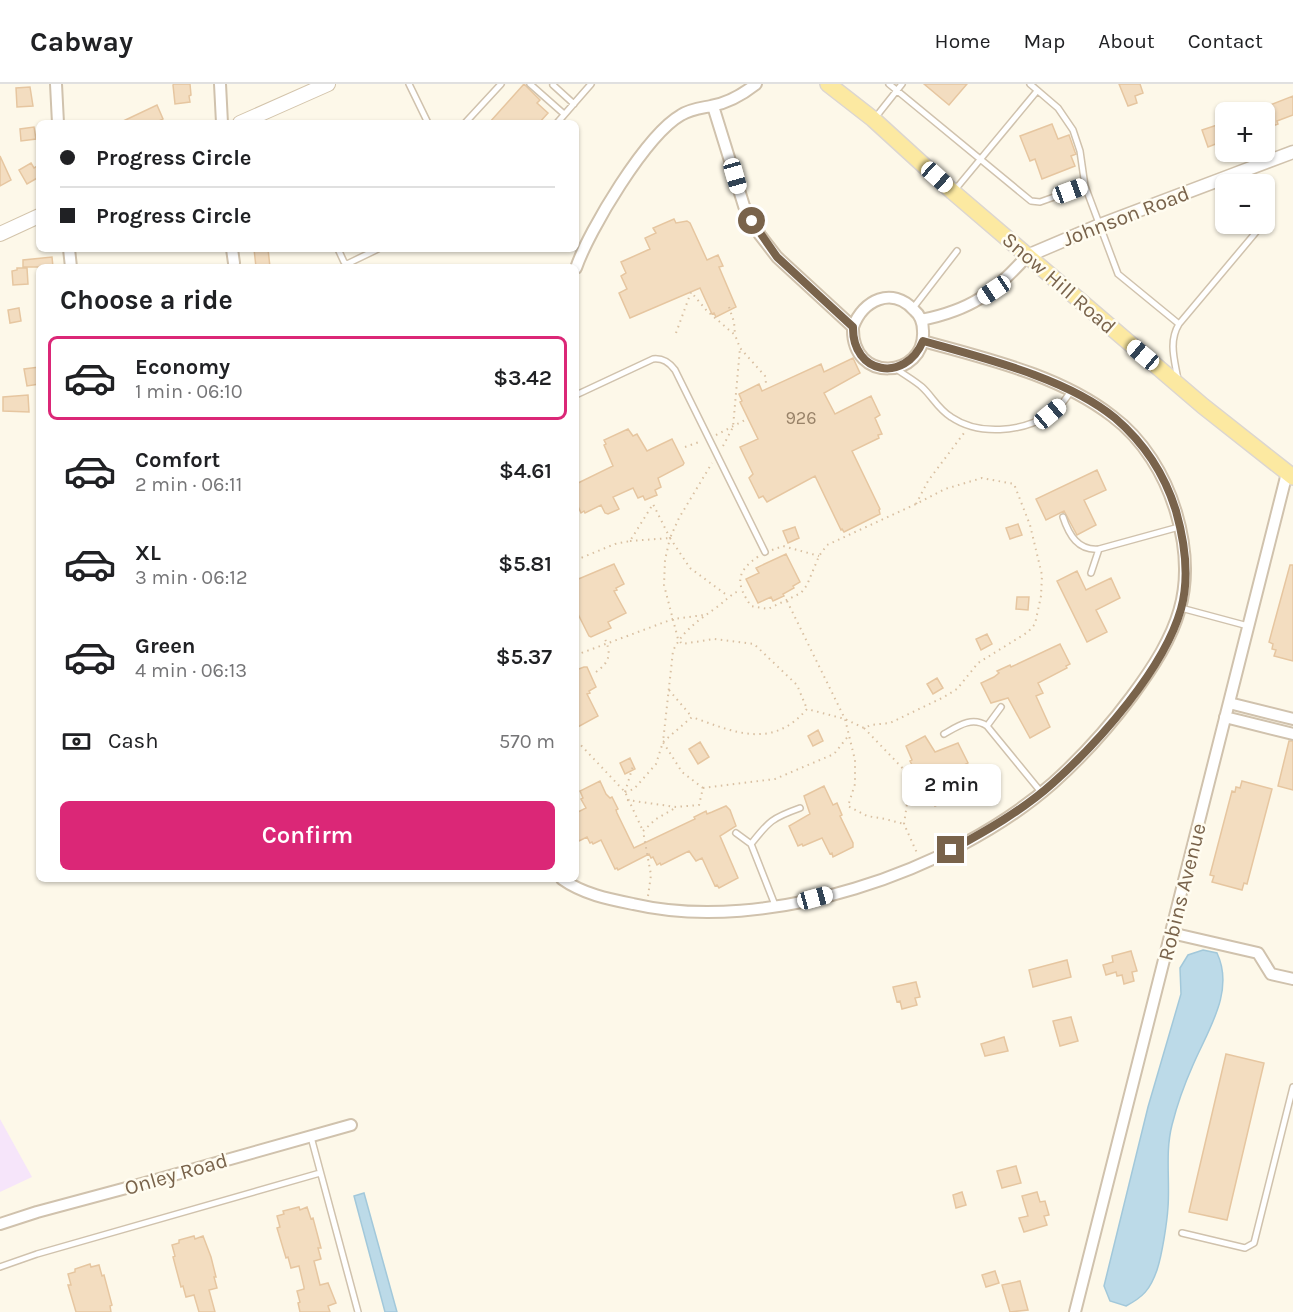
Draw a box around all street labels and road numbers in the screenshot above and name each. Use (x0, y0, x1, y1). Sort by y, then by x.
street label: Johnson Road (1059, 181, 1193, 251)
street label: Snow Hill Road (997, 227, 1121, 339)
street label: Robins Avenue (1153, 821, 1211, 963)
street label: Onley Road (122, 1148, 230, 1200)

